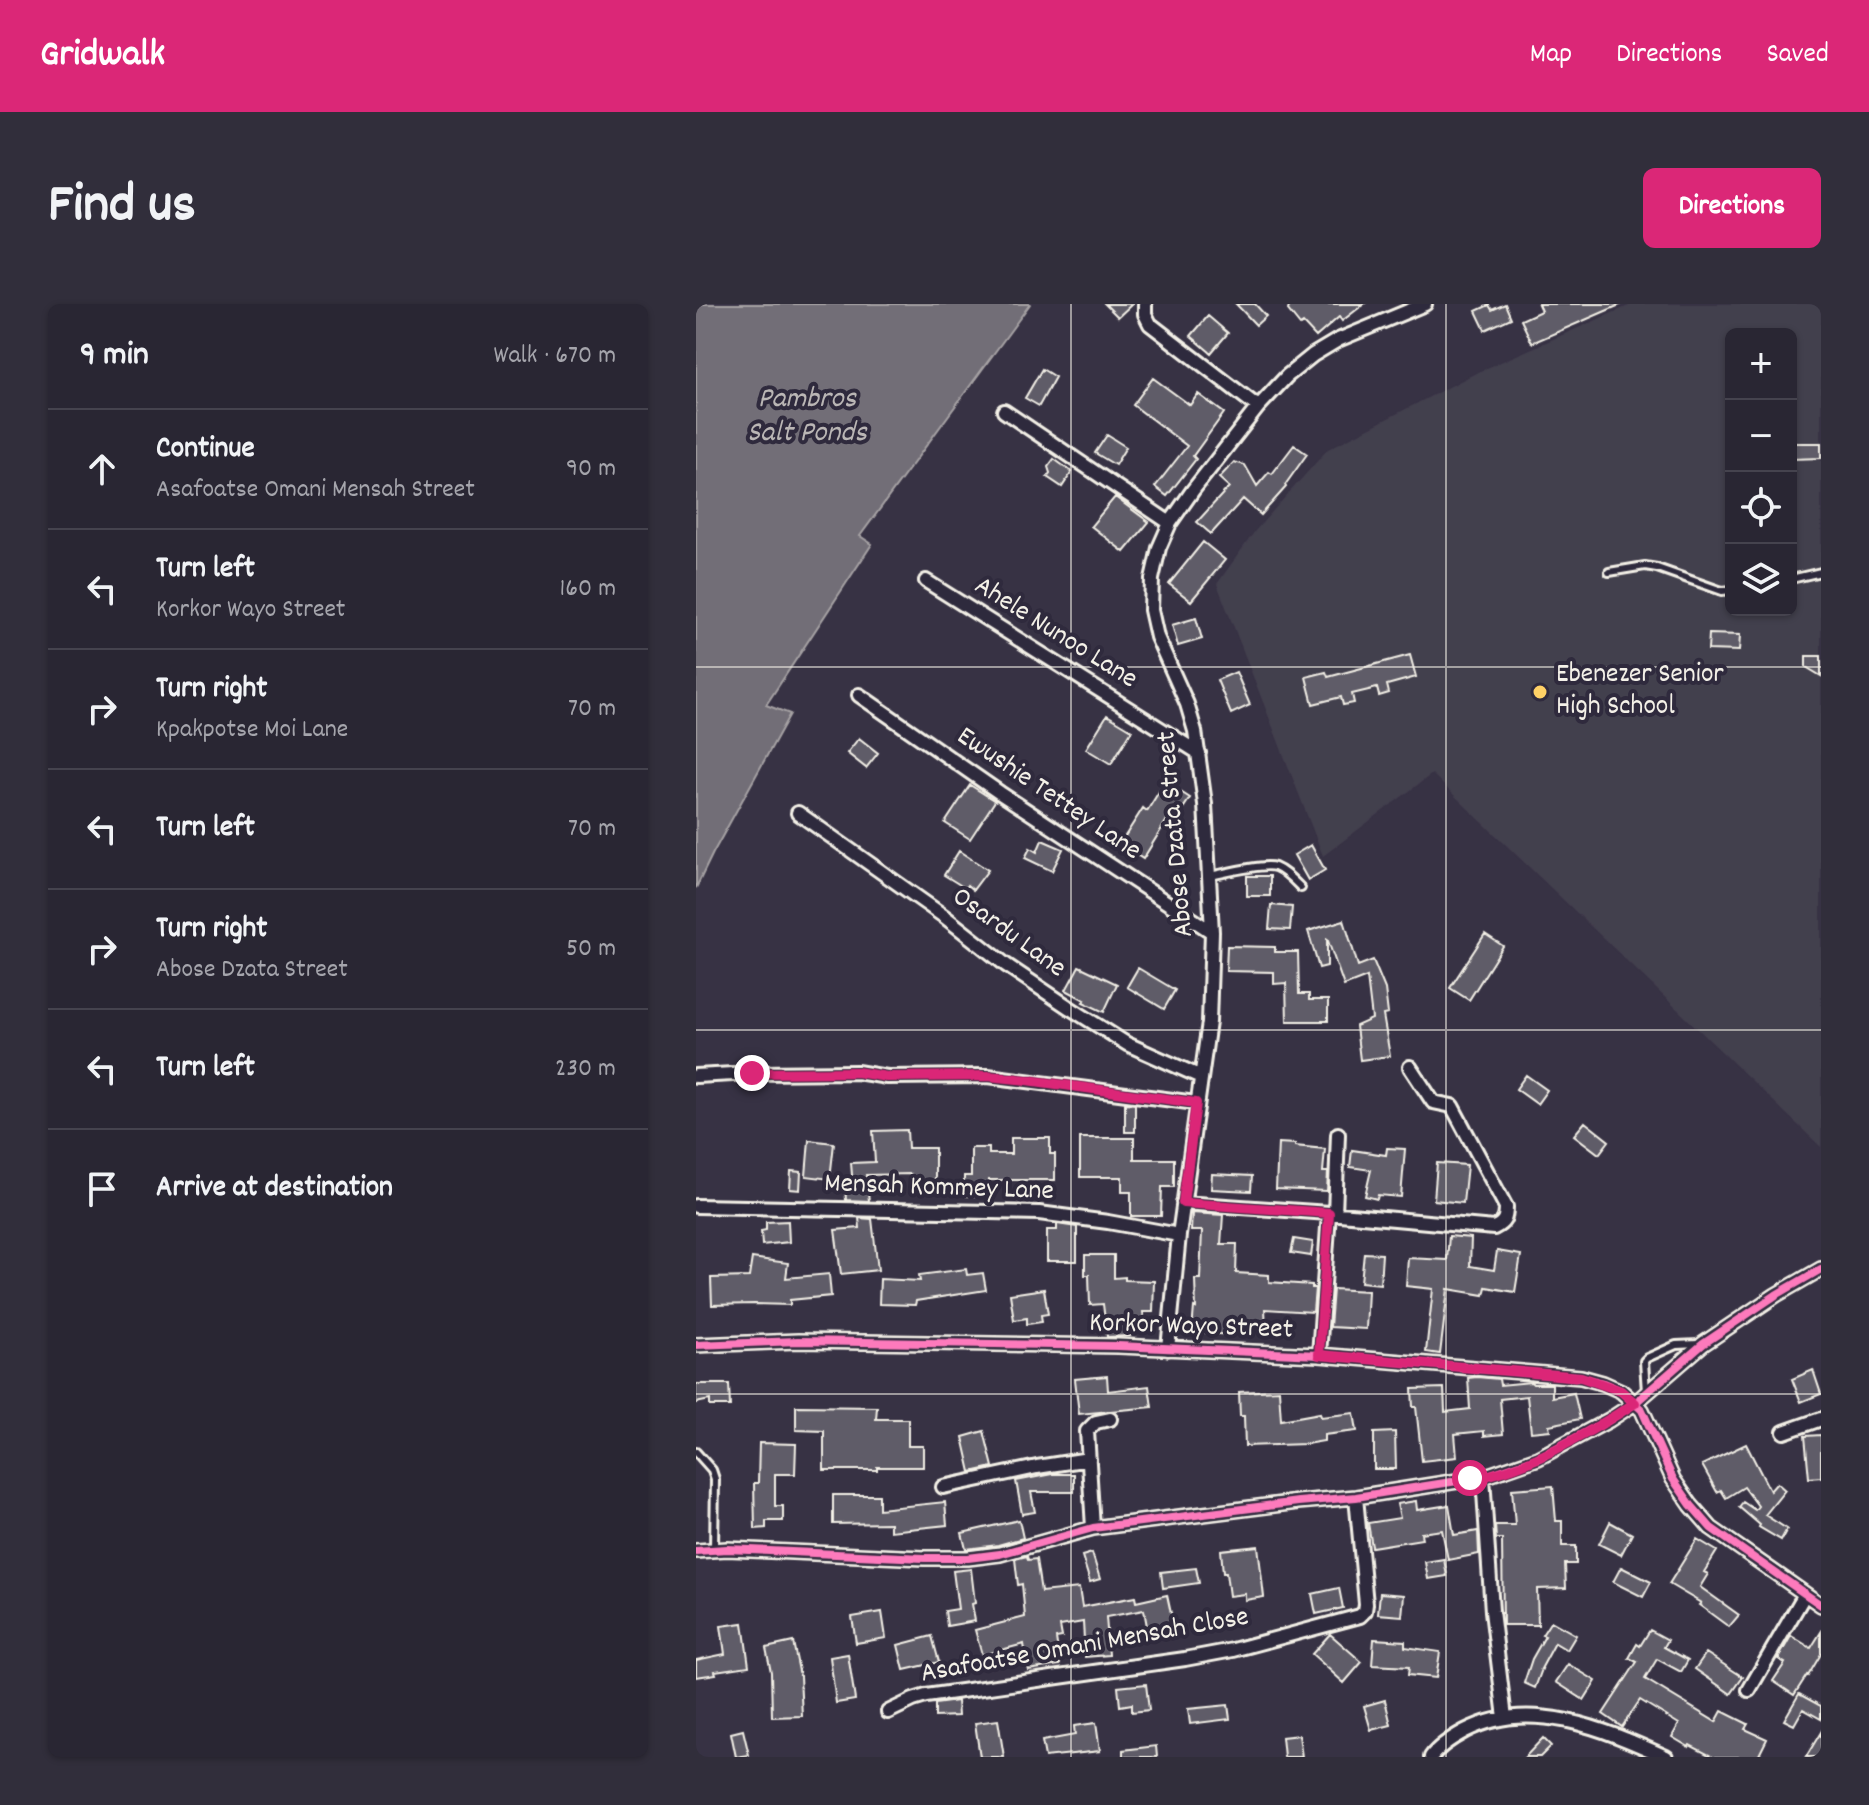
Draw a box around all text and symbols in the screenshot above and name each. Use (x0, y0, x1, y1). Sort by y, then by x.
text: Gridwalk (40, 29, 165, 84)
text: Map (1530, 36, 1572, 76)
text: Directions (1616, 36, 1722, 76)
text: Saved (1766, 36, 1829, 76)
text: Find us (48, 168, 196, 248)
button: Directions (1643, 168, 1821, 248)
map controls (1725, 328, 1797, 616)
button: + (1725, 328, 1797, 400)
text: 9 min (80, 332, 149, 381)
text: Walk · 670 m (493, 338, 616, 375)
water label: Pambros Salt Ponds (747, 379, 868, 456)
button: − (1725, 400, 1797, 472)
text: Continue (156, 429, 255, 472)
icon: ahead (80, 447, 124, 491)
text: 90 m (566, 451, 616, 488)
text: Asafoatse Omani Mensah Street (156, 472, 475, 509)
button: locate (1725, 472, 1797, 544)
button: layers (1725, 544, 1797, 616)
text: Turn left (156, 549, 255, 592)
icon: left (80, 567, 124, 611)
street label: Ahele Nunoo Lane (966, 568, 1144, 700)
text: 160 m (560, 571, 616, 608)
text: Korkor Wayo Street (156, 592, 345, 629)
place label: Ebenezer Senior High School (1556, 656, 1724, 728)
text: Turn right (156, 669, 267, 712)
marker: Ebenezer Senior High School (1531, 683, 1549, 701)
icon: right (80, 687, 124, 731)
text: 70 m (568, 691, 616, 728)
text: Kpakpotse Moi Lane (156, 712, 348, 749)
street label: Ewushie Tettey Lane (948, 718, 1148, 872)
street label: Abose Dzata Street (1148, 729, 1206, 939)
icon: left (80, 807, 124, 851)
text: Turn left (156, 808, 255, 851)
text: 70 m (568, 811, 616, 848)
street label: Osardu Lane (943, 879, 1073, 989)
text: Turn right (156, 909, 267, 952)
icon: right (80, 927, 124, 971)
text: 50 m (566, 931, 616, 968)
text: Abose Dzata Street (156, 952, 348, 989)
icon: left (80, 1047, 124, 1091)
text: Turn left (156, 1048, 255, 1091)
text: 230 m (555, 1051, 616, 1088)
route end (734, 1055, 770, 1091)
street label: Mensah Kommey Lane (824, 1165, 1054, 1213)
icon: arrive (80, 1167, 124, 1211)
text: Arrive at destination (156, 1168, 393, 1211)
street label: Korkor Wayo Street (1088, 1304, 1294, 1352)
route start (1452, 1460, 1488, 1496)
street label: Asafoatse Omani Mensah Close (918, 1598, 1252, 1696)

